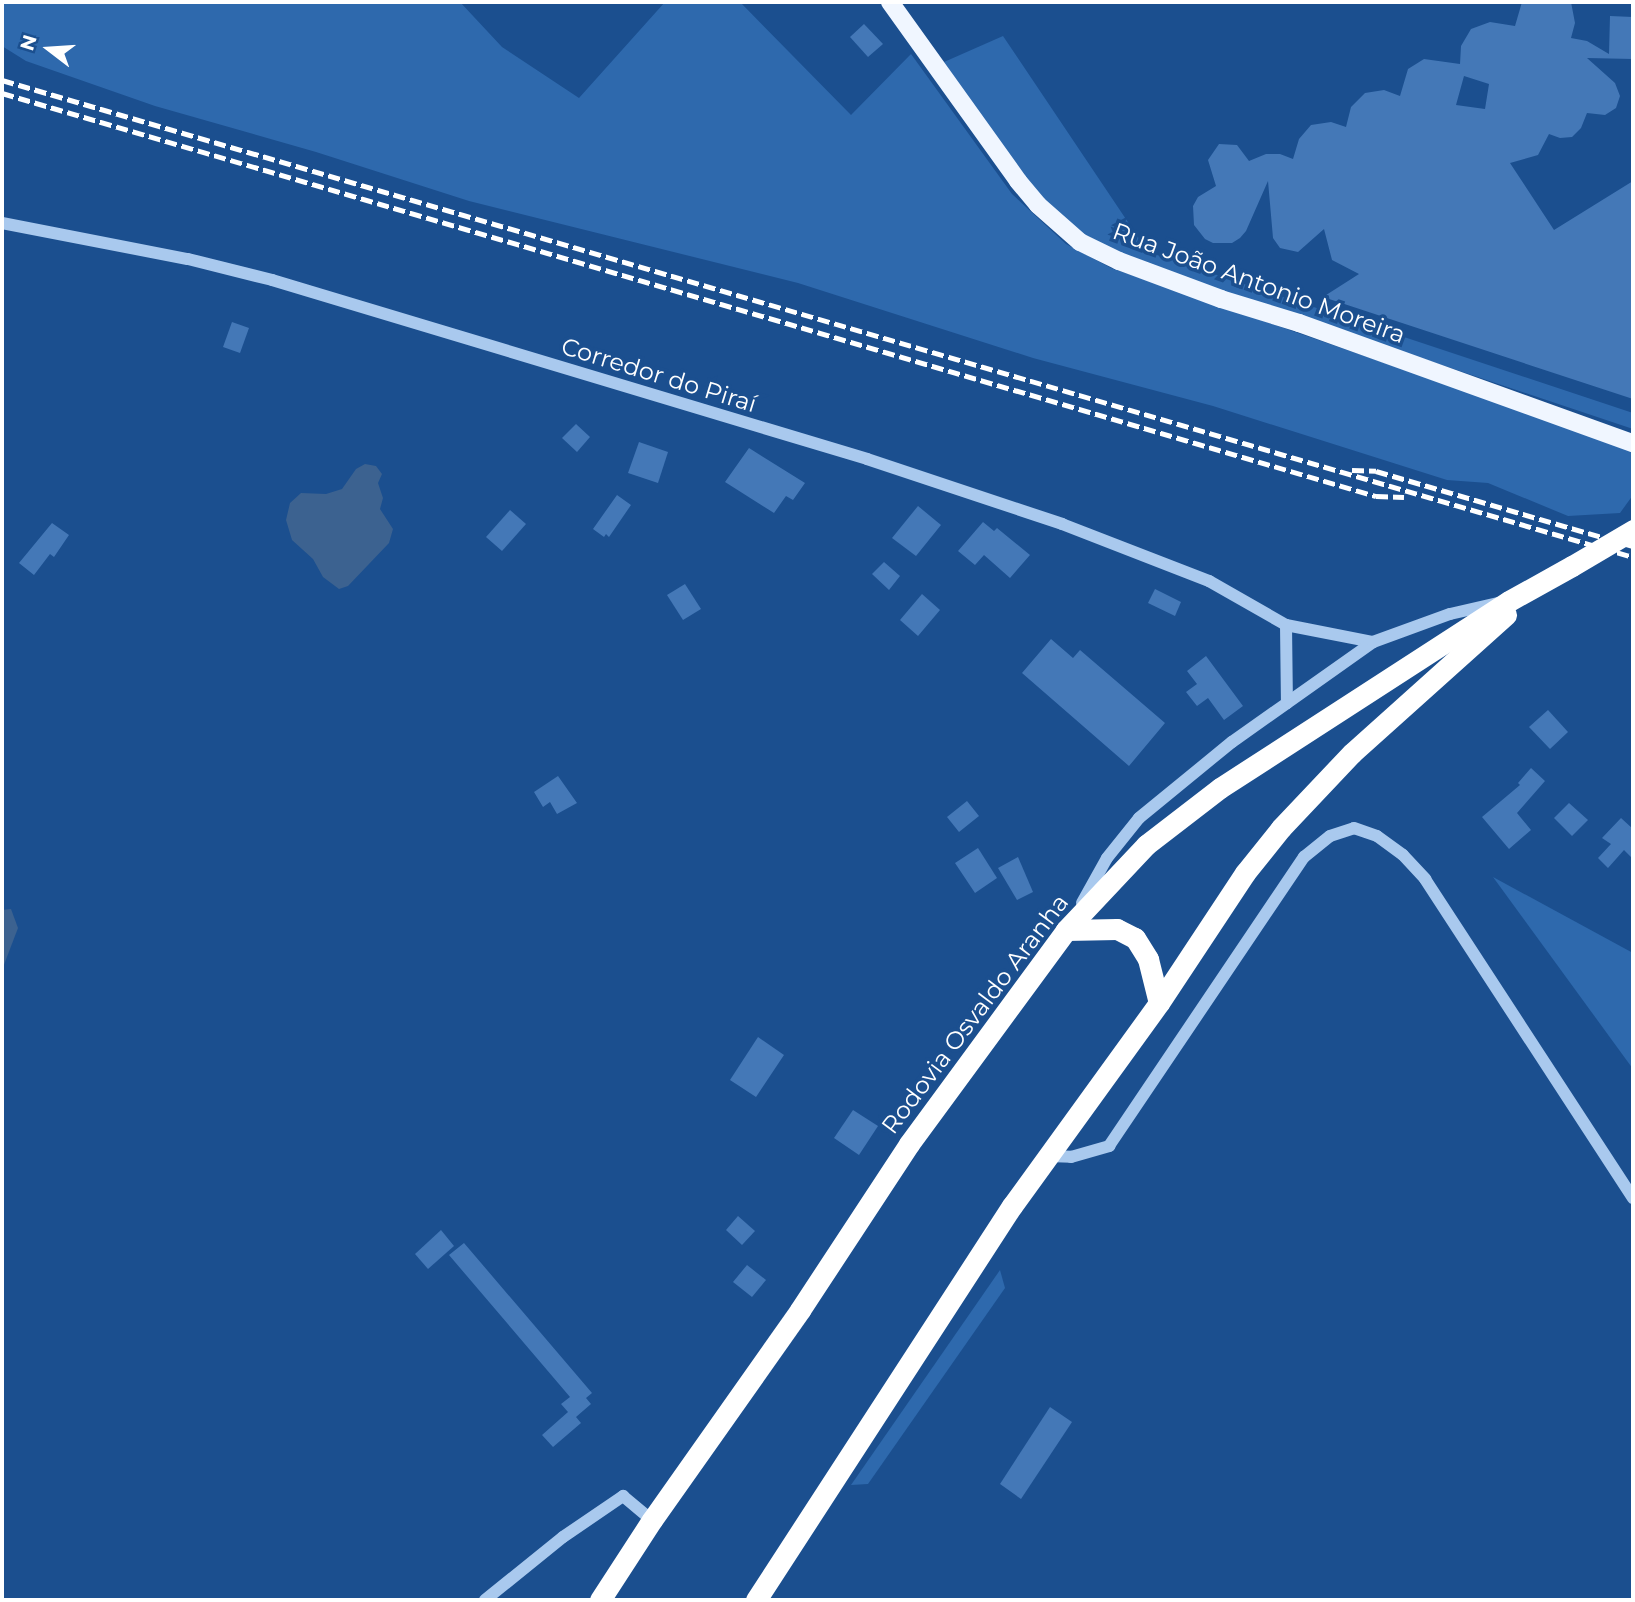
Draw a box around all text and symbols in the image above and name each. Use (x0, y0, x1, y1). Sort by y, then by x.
north arrow (14, 14, 84, 84)
text: N (15, 32, 42, 53)
street label: Rua João Antonio Moreira (1109, 217, 1409, 349)
street label: Corredor do Piraí (558, 332, 760, 418)
street label: Rodovia Osvaldo Aranha (876, 889, 1074, 1139)

